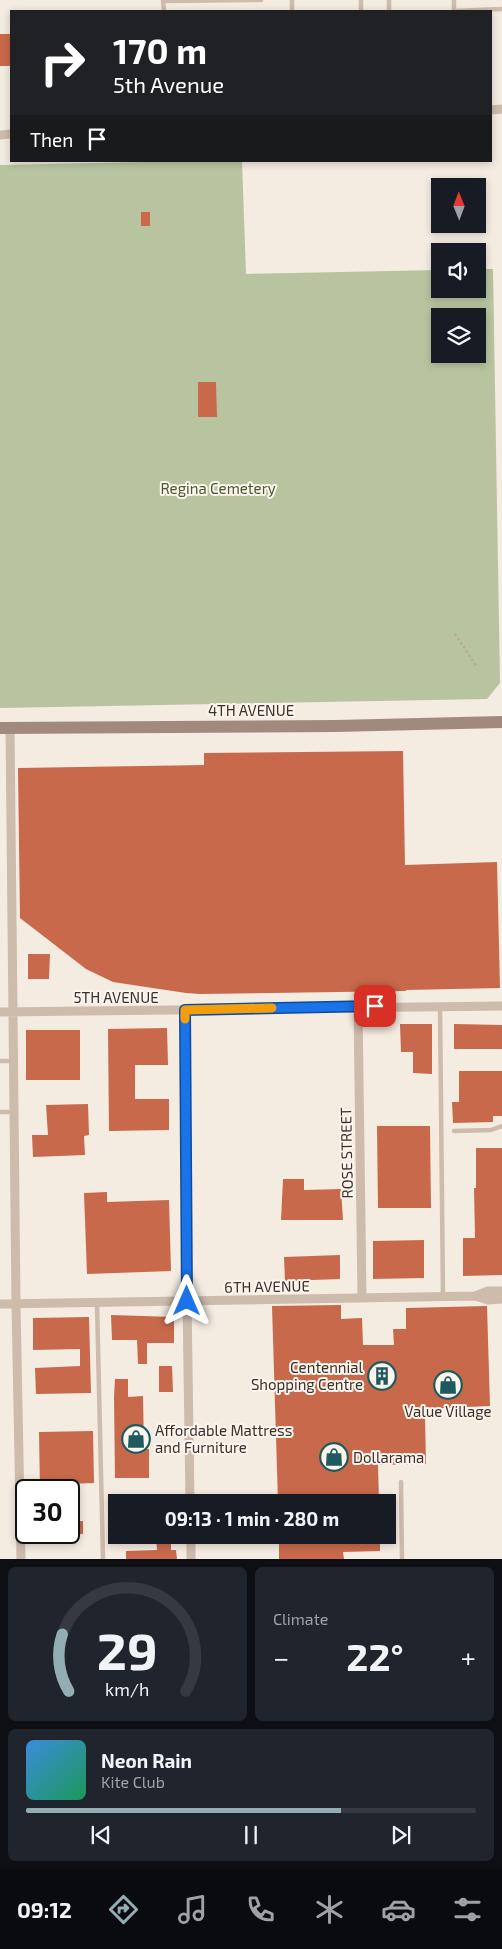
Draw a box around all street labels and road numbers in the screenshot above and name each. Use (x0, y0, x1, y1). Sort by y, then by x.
street label: 4TH AVENUE (208, 701, 294, 719)
street label: 5TH AVENUE (73, 988, 159, 1006)
street label: ROSE STREET (336, 1107, 356, 1199)
street label: 6TH AVENUE (224, 1276, 310, 1296)

